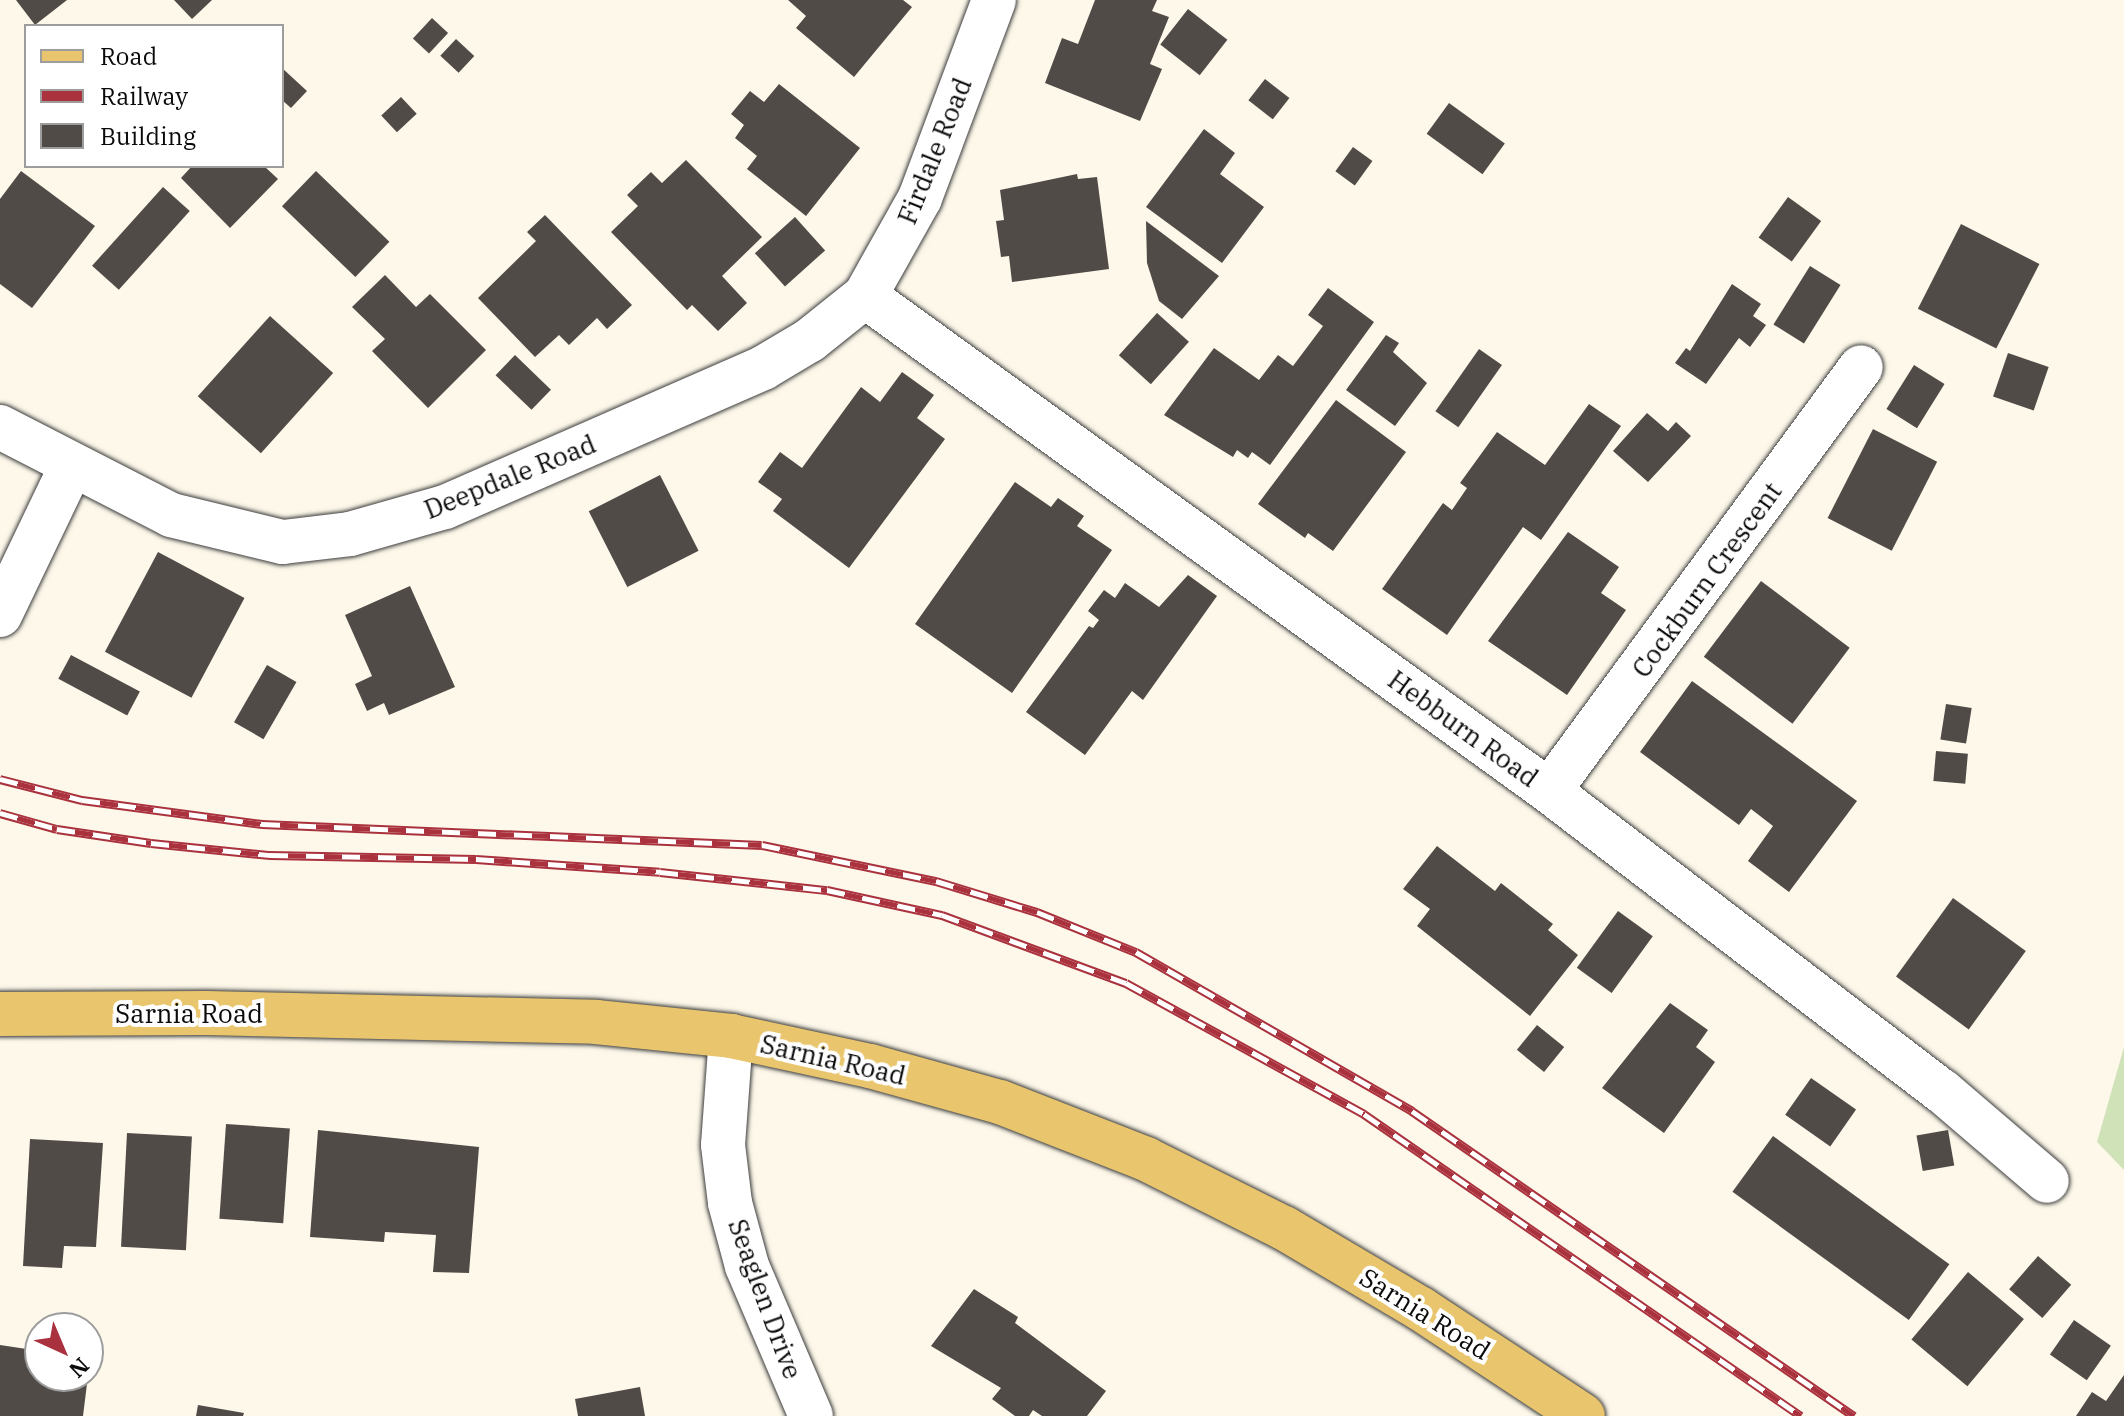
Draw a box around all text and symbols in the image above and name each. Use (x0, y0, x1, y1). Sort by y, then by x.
legend (24, 24, 284, 168)
text: Road (100, 40, 157, 72)
street label: Firdale Road (891, 73, 979, 229)
text: Railway (100, 80, 188, 112)
text: Building (100, 120, 196, 152)
street label: Deepdale Road (420, 428, 600, 526)
street label: Cockburn Crescent (1626, 476, 1788, 684)
street label: Hebburn Road (1382, 664, 1544, 794)
street label: Sarnia Road (115, 998, 263, 1030)
street label: Sarnia Road (757, 1028, 909, 1092)
street label: Seaglen Drive (722, 1215, 808, 1383)
street label: Sarnia Road (1354, 1262, 1496, 1366)
north arrow (24, 1312, 104, 1392)
text: N (63, 1352, 96, 1385)

